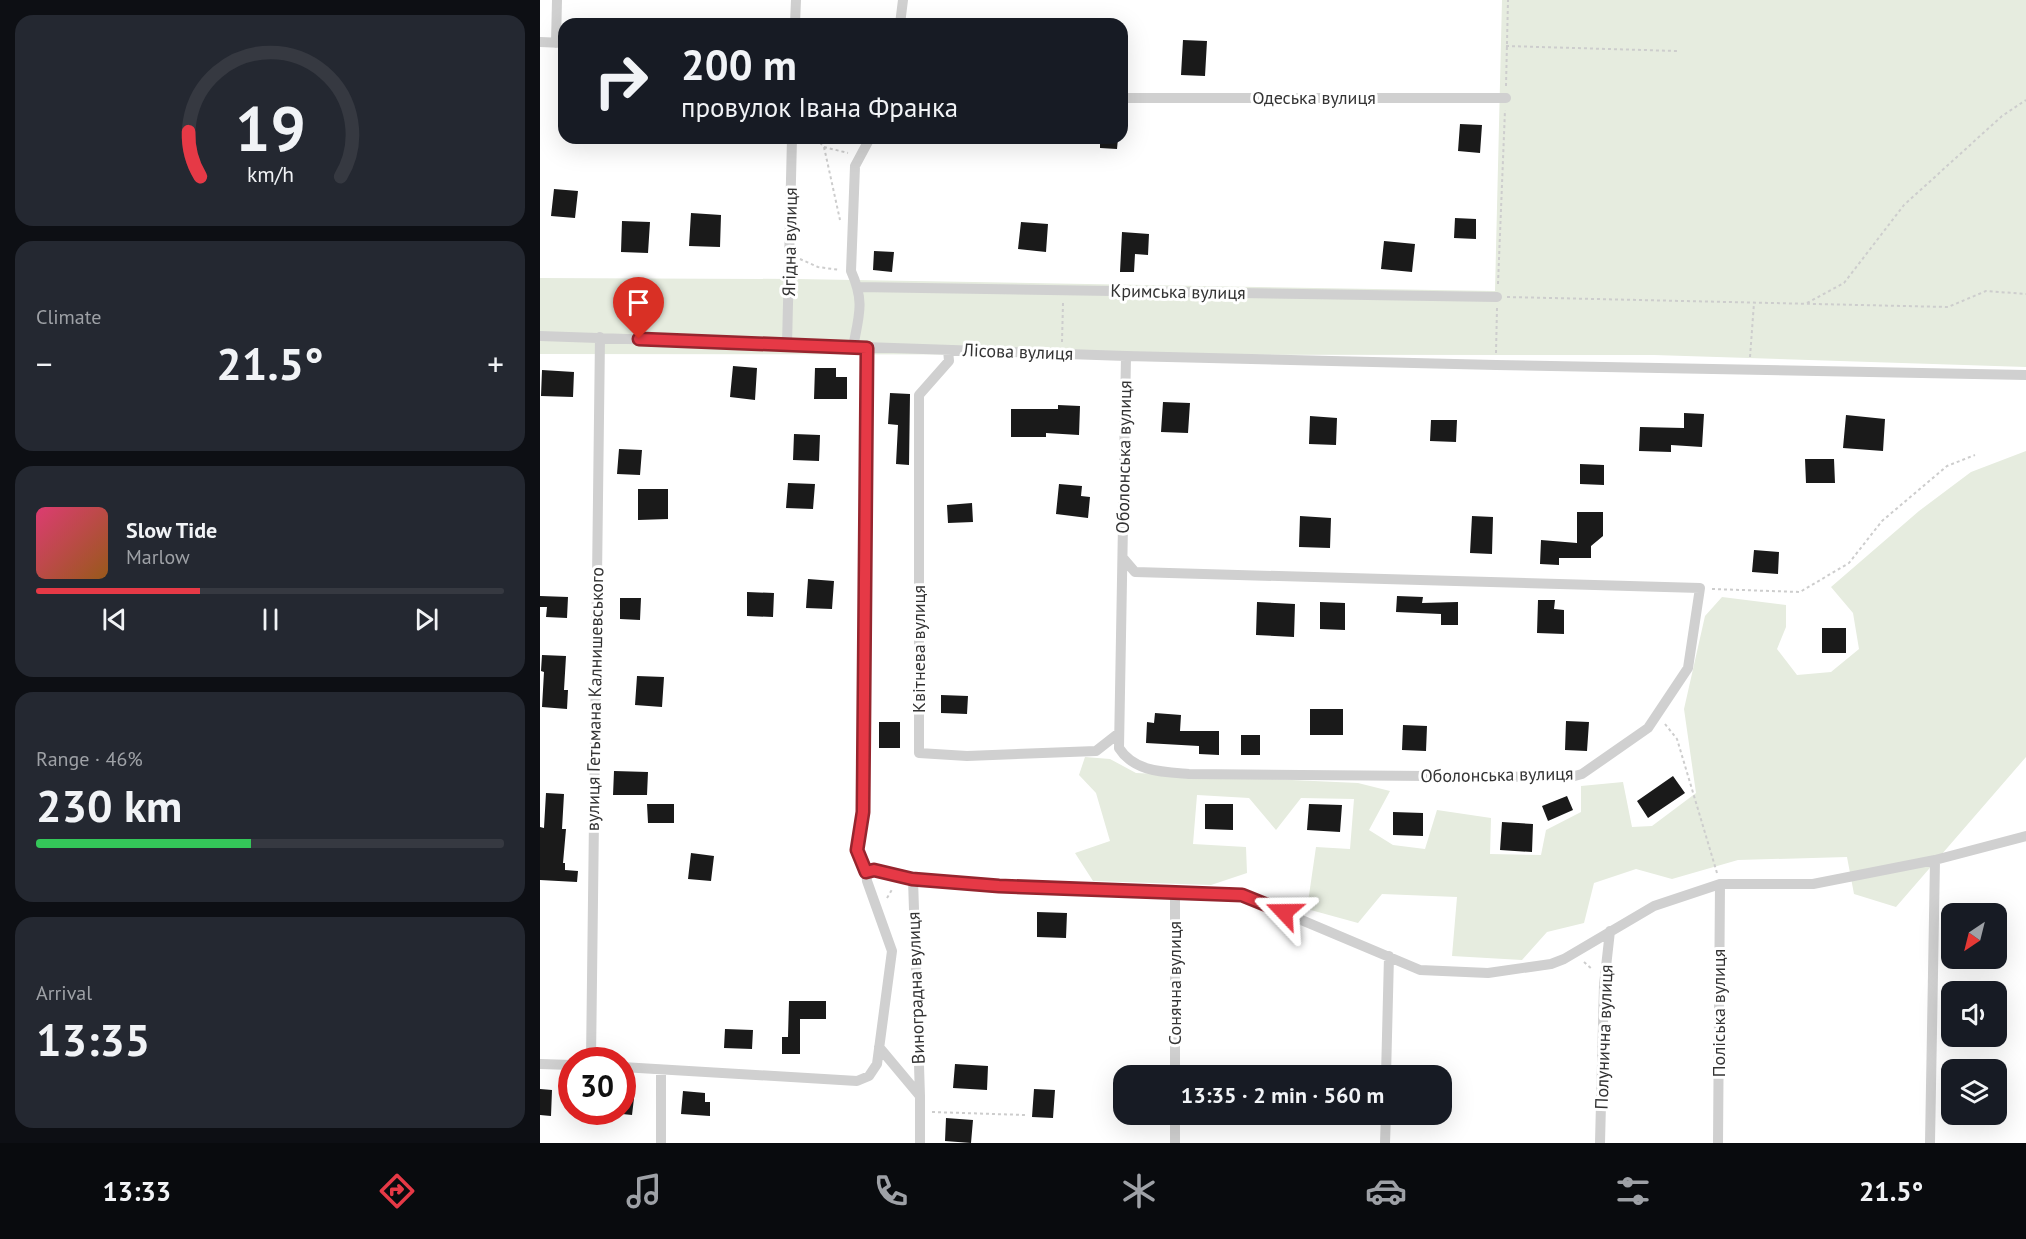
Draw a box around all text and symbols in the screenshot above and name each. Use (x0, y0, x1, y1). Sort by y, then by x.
text: 200 m (681, 37, 797, 92)
icon: right (582, 42, 660, 120)
street label: Одеська вулиця (1252, 86, 1376, 109)
text: 19 (235, 87, 305, 168)
text: провулок Івана Франка (681, 90, 958, 124)
text: km/h (246, 161, 293, 189)
street label: Ягідна вулиця (777, 187, 802, 297)
pin (613, 277, 664, 339)
street label: Кримська вулиця (1110, 279, 1246, 304)
icon: arrive (622, 286, 655, 319)
text: Climate (36, 304, 102, 330)
text: 21.5° (216, 334, 324, 392)
street label: Лісова вулиця (961, 338, 1074, 365)
text: − (36, 342, 53, 385)
text: + (487, 342, 504, 385)
street label: Оболонська вулиця (1111, 380, 1136, 534)
text: Slow Tide (126, 516, 217, 544)
text: Marlow (126, 544, 190, 570)
street label: вулиця Гетьмана Калнишевського (581, 567, 608, 831)
street label: Квітнева вулиця (907, 585, 930, 713)
icon: previous (98, 603, 131, 636)
icon: pause (254, 603, 287, 636)
icon: next (410, 603, 443, 636)
text: Range · 46% (36, 746, 143, 772)
street label: Оболонська вулиця (1420, 762, 1574, 787)
text: 230 km (36, 776, 182, 834)
position arrow (1252, 880, 1316, 944)
north arrow (1941, 903, 2007, 969)
map controls (1941, 903, 2007, 1125)
street label: Виноградна вулиця (901, 911, 930, 1065)
street label: Сонячна вулиця (1163, 921, 1186, 1045)
street label: Поліська вулиця (1707, 949, 1730, 1077)
street label: Полунична вулиця (1589, 964, 1618, 1110)
text: Arrival (36, 980, 92, 1006)
button: sound (1941, 981, 2007, 1047)
text: 13:35 (36, 1010, 150, 1068)
speed limit sign: 30 (558, 1047, 636, 1125)
button: layers (1941, 1059, 2007, 1125)
text: 13:35 · 2 min · 560 m (1181, 1081, 1384, 1109)
icon: directions (376, 1170, 418, 1212)
icon: music (623, 1170, 665, 1212)
icon: phone (870, 1170, 912, 1212)
icon: climate (1118, 1170, 1160, 1212)
icon: car (1365, 1170, 1407, 1212)
icon: filters (1612, 1170, 1654, 1212)
text: 13:33 (103, 1174, 171, 1208)
text: 21.5° (1859, 1174, 1923, 1208)

